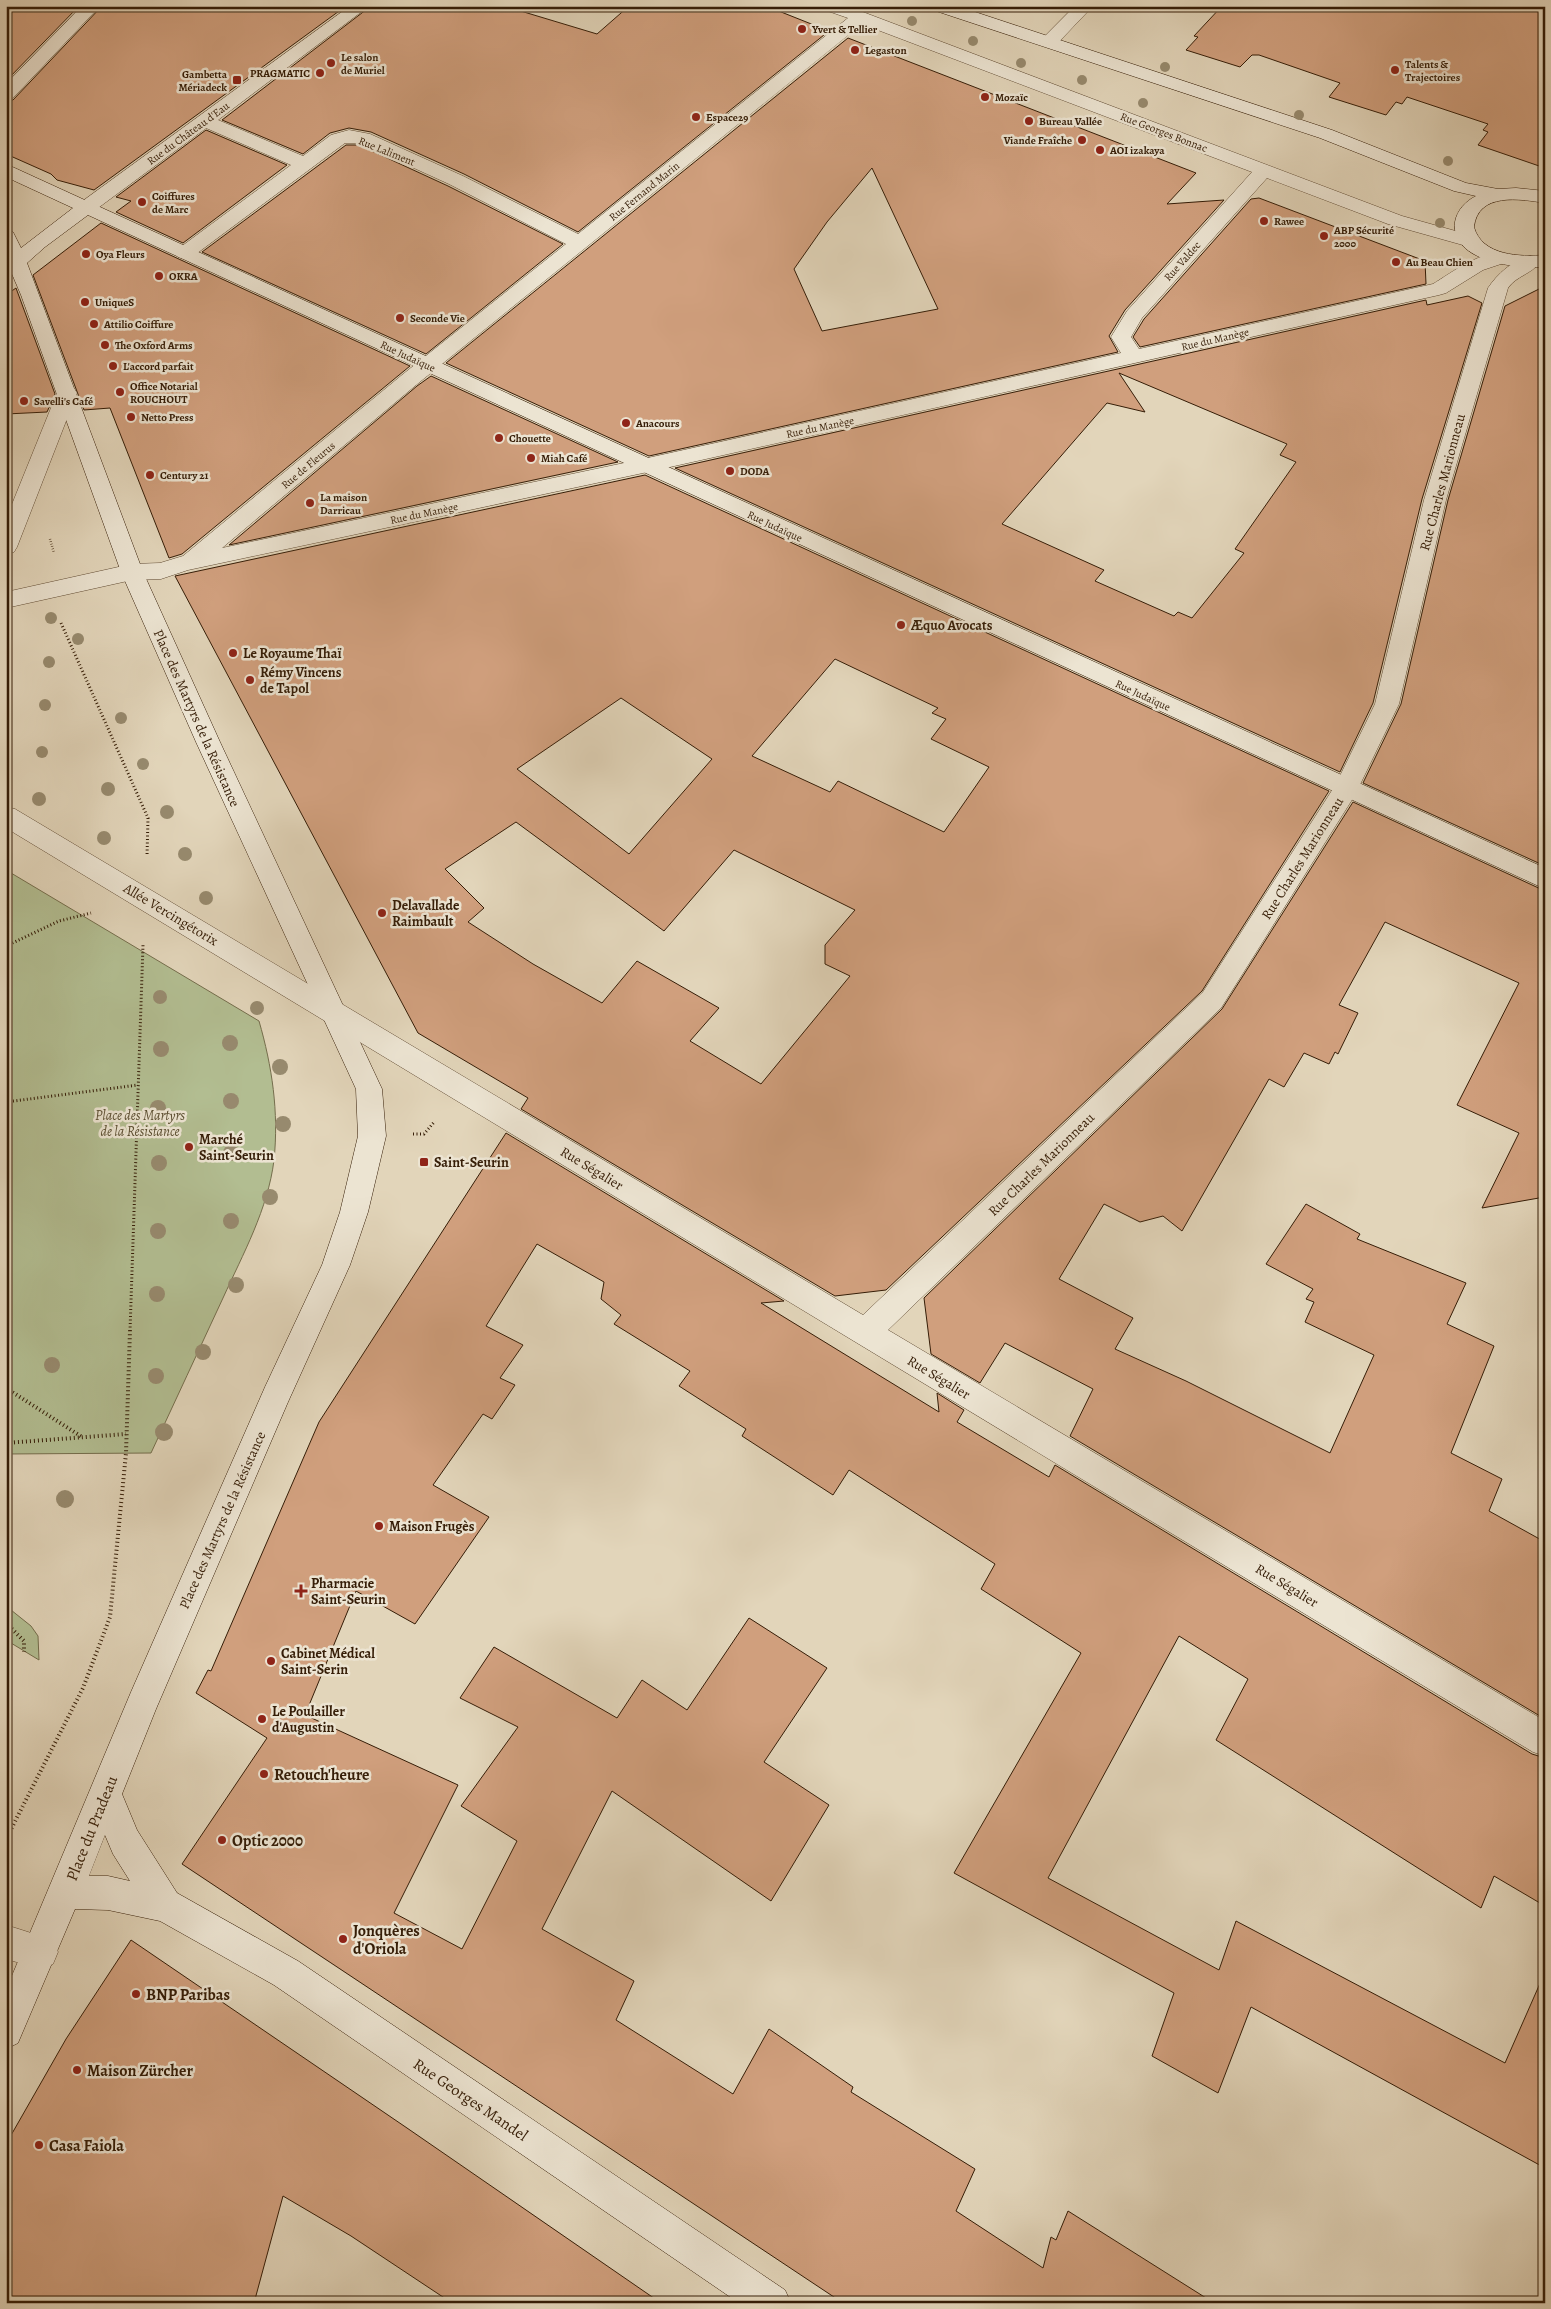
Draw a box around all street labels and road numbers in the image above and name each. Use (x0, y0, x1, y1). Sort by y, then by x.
street label: Rue du Château d'Eau (144, 98, 233, 168)
street label: Rue Georges Bonnac (1118, 109, 1210, 156)
street label: Rue Laliment (356, 133, 418, 170)
street label: Rue Fernand Marin (606, 158, 683, 224)
street label: Rue Valdec (1161, 238, 1204, 284)
street label: Rue du Manège (1180, 324, 1251, 355)
street label: Rue Judaïque (378, 337, 438, 376)
street label: Rue Charles Marionneau (1415, 411, 1470, 553)
street label: Rue du Manège (785, 413, 856, 442)
street label: Rue de Fleurus (278, 438, 339, 492)
street label: Rue du Manège (389, 499, 460, 528)
street label: Rue Judaïque (745, 507, 805, 546)
street label: Place des Martyrs de la Résistance (149, 626, 244, 810)
street label: Rue Judaïque (1113, 676, 1173, 715)
street label: Rue Charles Marionneau (1257, 793, 1348, 923)
street label: Allée Vercingétorix (119, 878, 222, 950)
street label: Rue Charles Marionneau (984, 1108, 1099, 1220)
street label: Rue Ségalier (557, 1142, 627, 1195)
street label: Rue Ségalier (904, 1351, 974, 1404)
street label: Place des Martyrs de la Résistance (175, 1428, 270, 1612)
street label: Rue Ségalier (1252, 1559, 1322, 1612)
street label: Place du Pradeau (61, 1772, 123, 1884)
street label: Rue Georges Mandel (409, 2053, 532, 2146)

